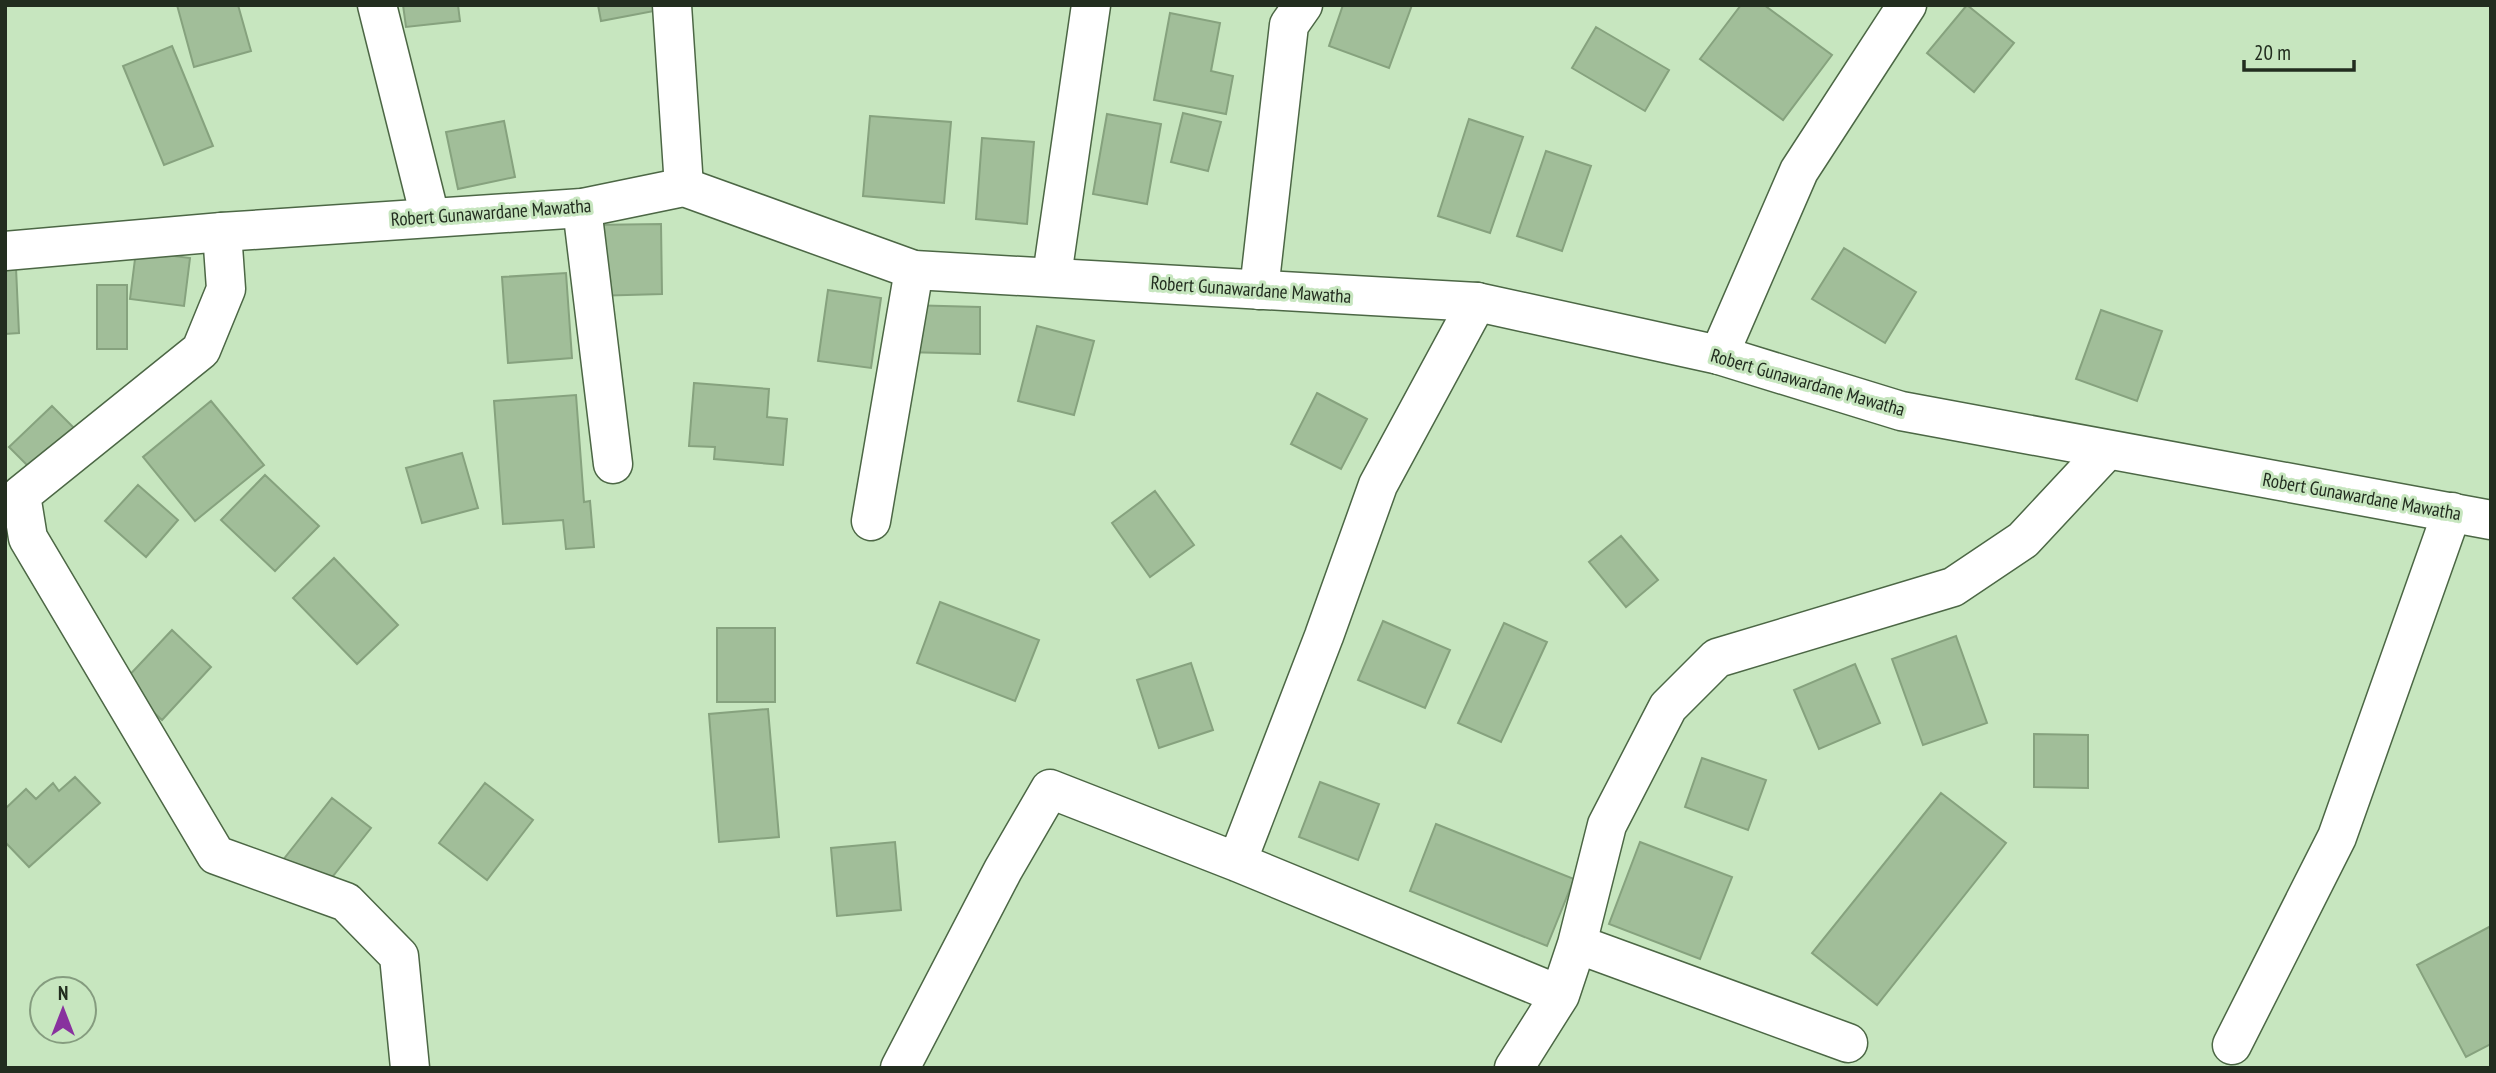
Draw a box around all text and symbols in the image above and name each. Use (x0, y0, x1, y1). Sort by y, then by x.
scale bar (2244, 28, 2354, 72)
text: 20 m (2254, 39, 2291, 66)
street label: Robert Gunawardane Mawatha (390, 193, 592, 231)
street label: Robert Gunawardane Mawatha (1150, 270, 1352, 308)
street label: Robert Gunawardane Mawatha (1708, 343, 1908, 421)
street label: Robert Gunawardane Mawatha (2261, 467, 2463, 525)
north arrow (28, 975, 98, 1045)
text: N (58, 981, 68, 1005)

